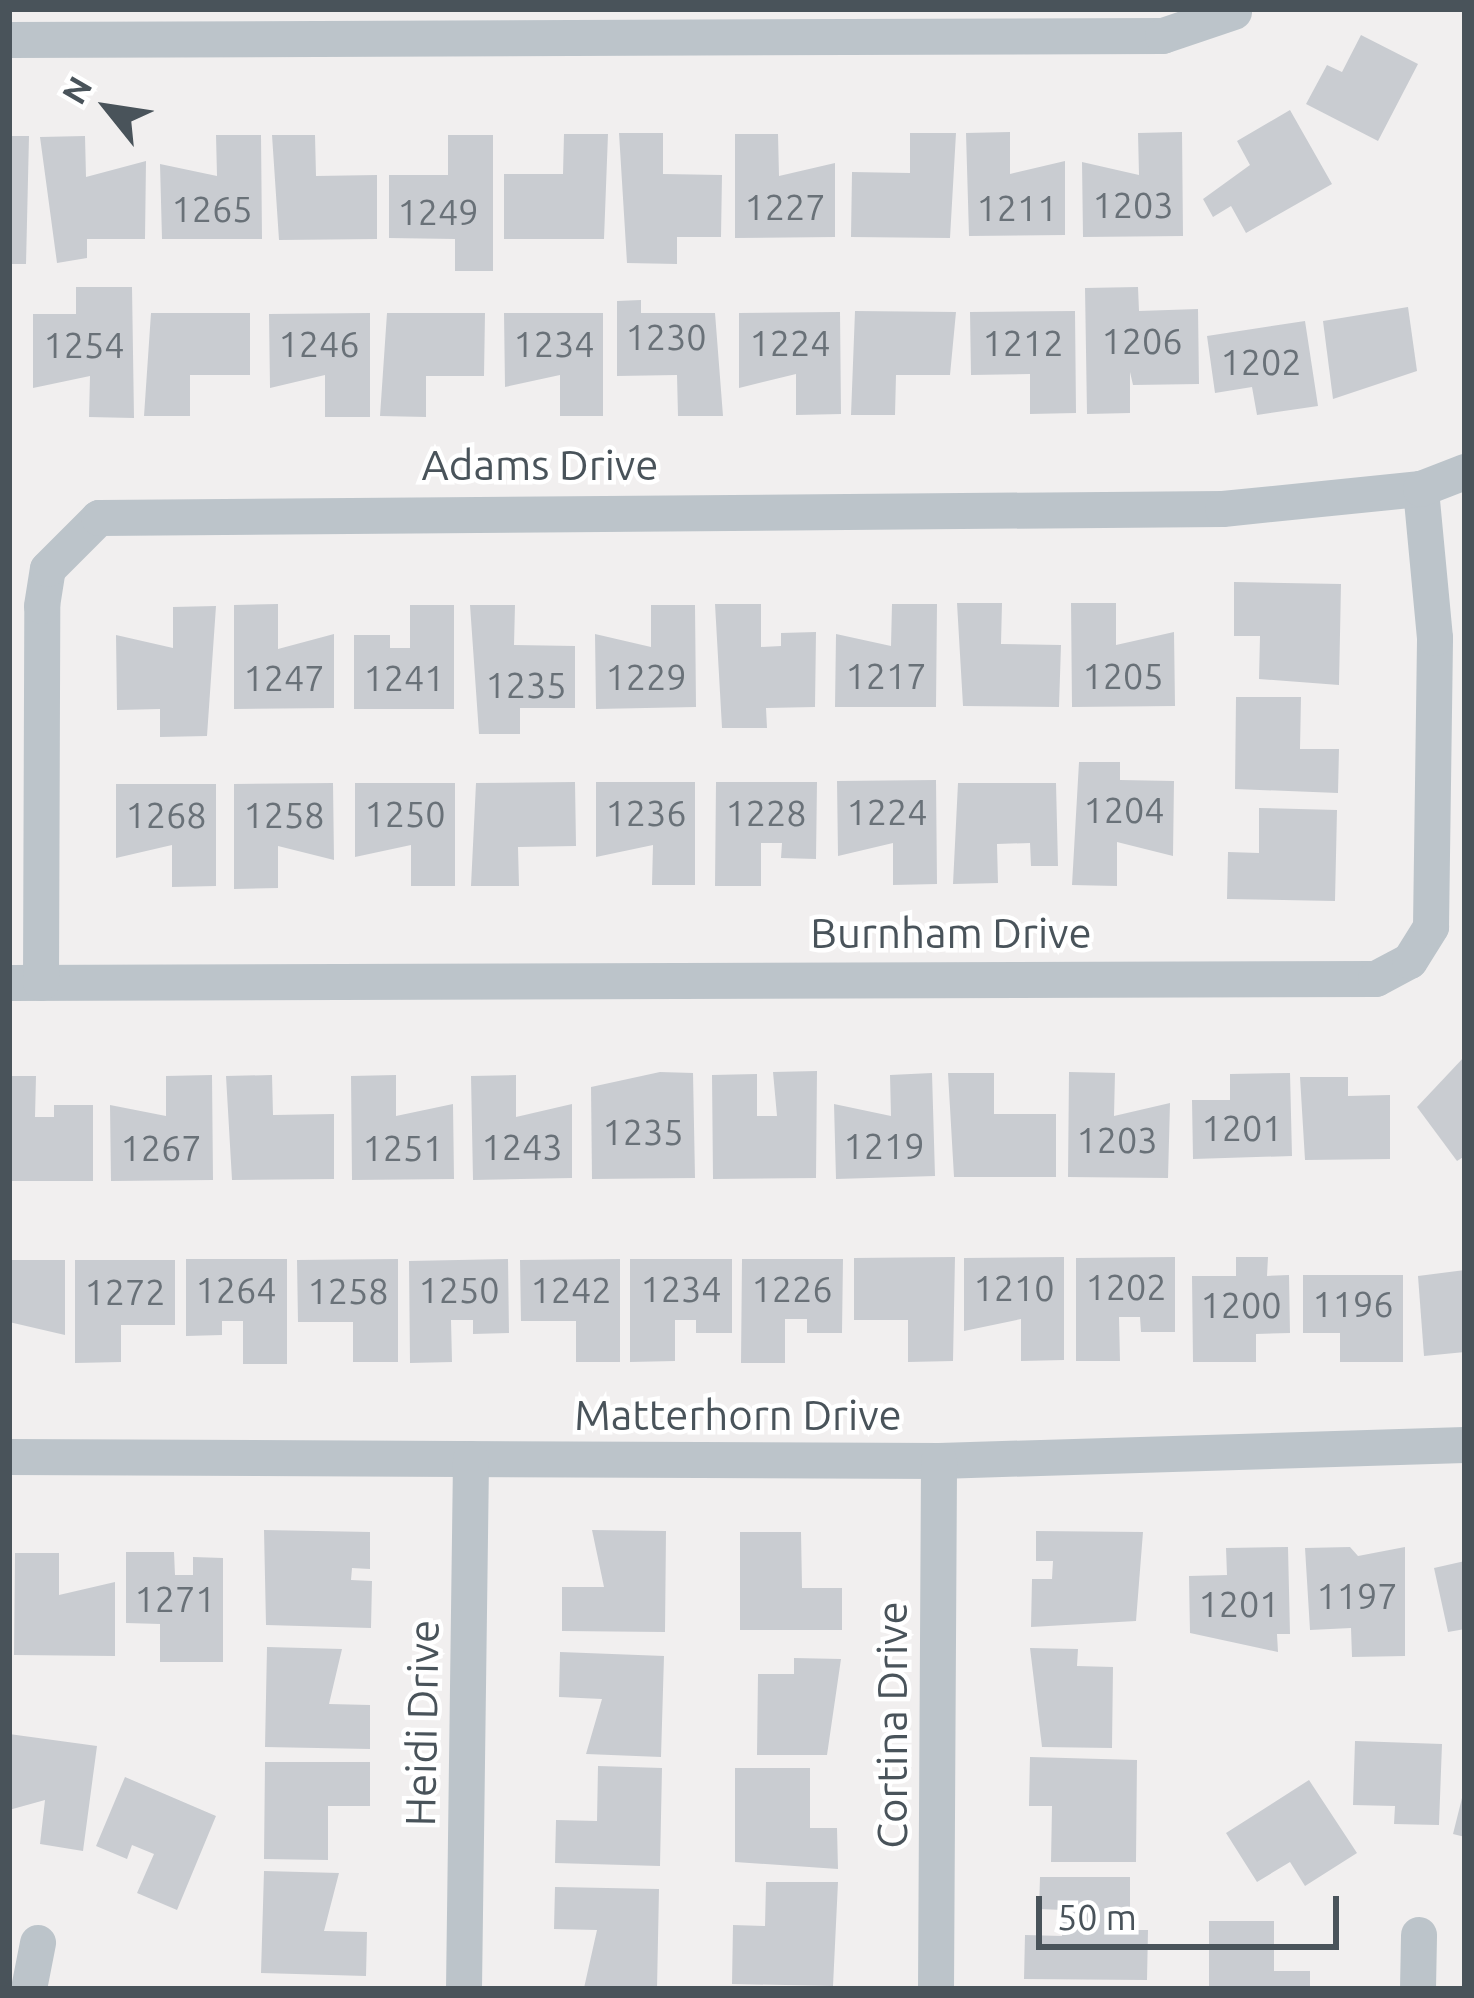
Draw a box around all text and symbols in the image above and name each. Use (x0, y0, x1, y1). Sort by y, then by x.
north arrow (48, 48, 168, 168)
text: N (54, 70, 99, 110)
house number: 1203 (1092, 183, 1174, 227)
house number: 1227 (744, 185, 826, 229)
house number: 1211 (976, 186, 1058, 230)
house number: 1265 (171, 187, 253, 231)
house number: 1249 (397, 190, 479, 234)
house number: 1230 (625, 315, 707, 359)
house number: 1206 (1101, 319, 1183, 363)
house number: 1224 (749, 321, 831, 365)
house number: 1212 (982, 321, 1064, 365)
house number: 1246 (278, 322, 360, 366)
house number: 1234 (513, 322, 595, 366)
house number: 1254 (43, 323, 125, 367)
house number: 1202 (1220, 340, 1302, 384)
street label: Adams Drive (422, 440, 658, 490)
house number: 1217 (845, 654, 927, 698)
house number: 1205 (1082, 654, 1164, 698)
house number: 1229 (605, 655, 687, 699)
house number: 1247 (243, 656, 325, 700)
house number: 1241 (363, 656, 445, 700)
house number: 1235 (485, 663, 567, 707)
house number: 1204 (1083, 788, 1165, 832)
house number: 1224 (846, 790, 928, 834)
house number: 1236 (605, 791, 687, 835)
house number: 1228 (725, 791, 807, 835)
house number: 1250 (364, 792, 446, 836)
house number: 1268 (125, 793, 207, 837)
house number: 1258 (243, 793, 325, 837)
street label: Burnham Drive (810, 908, 1092, 958)
house number: 1201 (1201, 1106, 1283, 1150)
house number: 1235 (602, 1110, 684, 1154)
house number: 1203 (1076, 1118, 1158, 1162)
house number: 1219 (843, 1124, 925, 1168)
house number: 1243 (481, 1125, 563, 1169)
house number: 1267 (120, 1126, 202, 1170)
house number: 1251 (362, 1126, 444, 1170)
house number: 1202 (1085, 1265, 1167, 1309)
house number: 1210 (973, 1266, 1055, 1310)
house number: 1234 (640, 1267, 722, 1311)
house number: 1226 (751, 1267, 833, 1311)
house number: 1264 (195, 1268, 277, 1312)
house number: 1250 (418, 1268, 500, 1312)
house number: 1242 (530, 1268, 612, 1312)
house number: 1258 (307, 1269, 389, 1313)
house number: 1272 (84, 1270, 166, 1314)
house number: 1196 (1312, 1282, 1394, 1326)
house number: 1200 (1200, 1283, 1282, 1327)
street label: Matterhorn Drive (574, 1390, 902, 1440)
house number: 1197 (1316, 1574, 1398, 1618)
house number: 1271 (134, 1577, 216, 1621)
house number: 1201 (1198, 1582, 1280, 1626)
street label: Cortina Drive (867, 1601, 917, 1849)
street label: Heidi Drive (395, 1619, 449, 1827)
scale bar (1042, 1872, 1345, 1946)
text: 50 m (1057, 1896, 1137, 1937)

